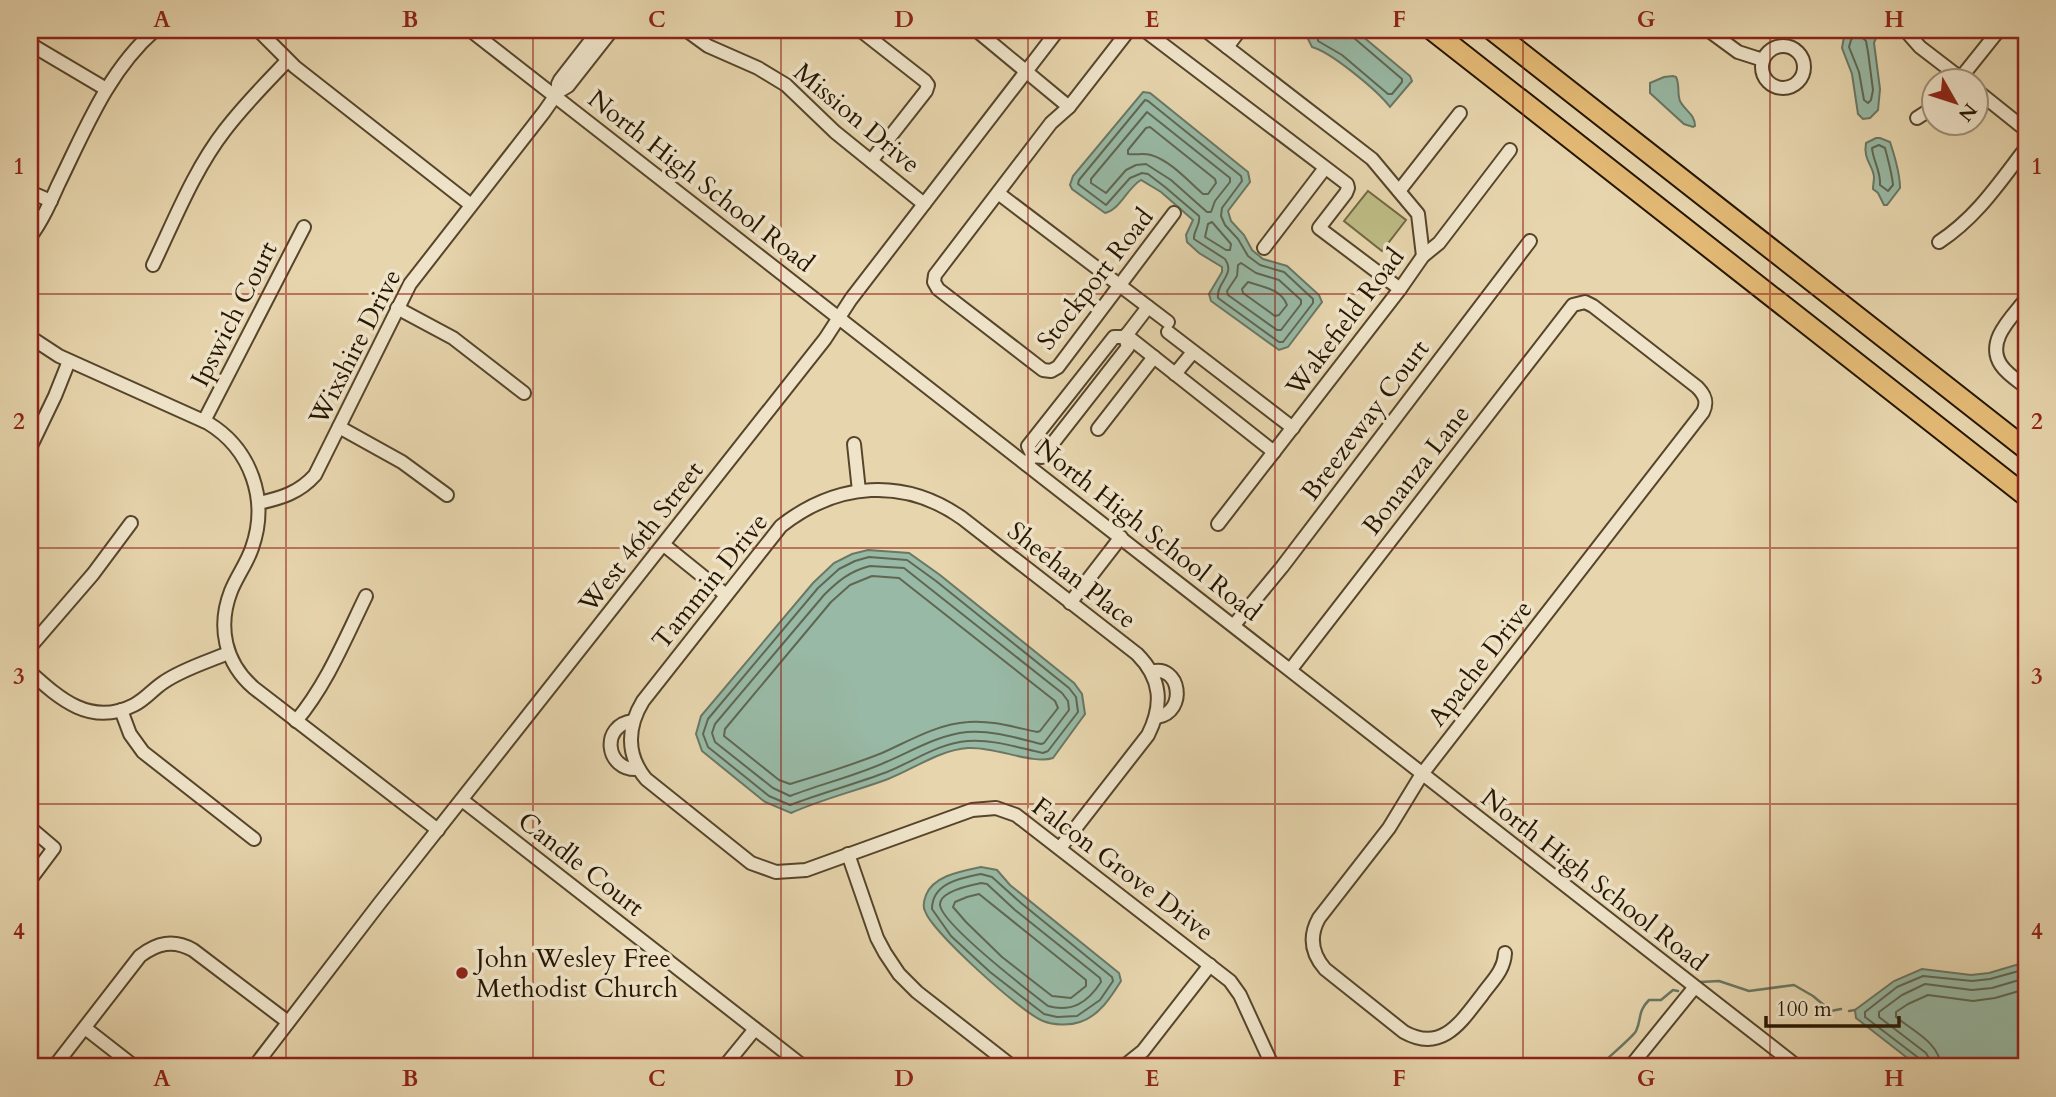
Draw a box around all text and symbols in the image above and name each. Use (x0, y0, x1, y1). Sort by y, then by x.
text: A (153, 4, 171, 35)
text: B (402, 4, 418, 35)
text: C (648, 4, 666, 35)
text: D (894, 4, 914, 35)
text: E (1145, 4, 1159, 35)
text: F (1392, 4, 1406, 35)
text: G (1637, 4, 1656, 35)
text: H (1884, 4, 1904, 35)
street label: Mission Drive (786, 55, 928, 181)
north arrow (1920, 66, 1990, 136)
street label: North High School Road (581, 82, 821, 280)
text: N (1952, 97, 1983, 127)
text: 1 (13, 151, 25, 182)
text: 1 (2031, 151, 2043, 182)
street label: Stockport Road (1029, 201, 1161, 357)
street label: Ipswich Court (182, 235, 286, 393)
street label: Wakefield Road (1277, 241, 1412, 404)
street label: Wixshire Drive (300, 263, 409, 432)
street label: Breezeway Court (1293, 332, 1437, 508)
street label: Bonanza Lane (1354, 398, 1478, 542)
text: 2 (13, 406, 25, 437)
text: 2 (2031, 406, 2043, 437)
street label: North High School Road (1028, 431, 1268, 629)
street label: West 46th Street (570, 454, 711, 621)
street label: Tammin Drive (644, 505, 776, 657)
street label: Sheehan Place (1000, 513, 1144, 637)
street label: Apache Drive (1420, 593, 1540, 733)
text: 3 (13, 661, 25, 692)
text: 3 (2031, 661, 2043, 692)
street label: North High School Road (1474, 781, 1714, 979)
street label: Falcon Grove Drive (1025, 789, 1221, 949)
street label: Candle Court (511, 804, 651, 924)
text: 4 (13, 916, 25, 947)
text: 4 (2031, 916, 2043, 947)
place label: John Wesley Free Methodist Church (472, 941, 678, 1006)
marker: John Wesley Free Methodist Church (454, 965, 470, 981)
scale bar (1766, 985, 1898, 1029)
text: 100 m (1776, 995, 1832, 1024)
text: A (153, 1063, 171, 1094)
text: B (402, 1063, 418, 1094)
text: C (648, 1063, 666, 1094)
text: D (894, 1063, 914, 1094)
text: E (1145, 1063, 1159, 1094)
text: F (1392, 1063, 1406, 1094)
text: G (1637, 1063, 1656, 1094)
text: H (1884, 1063, 1904, 1094)

